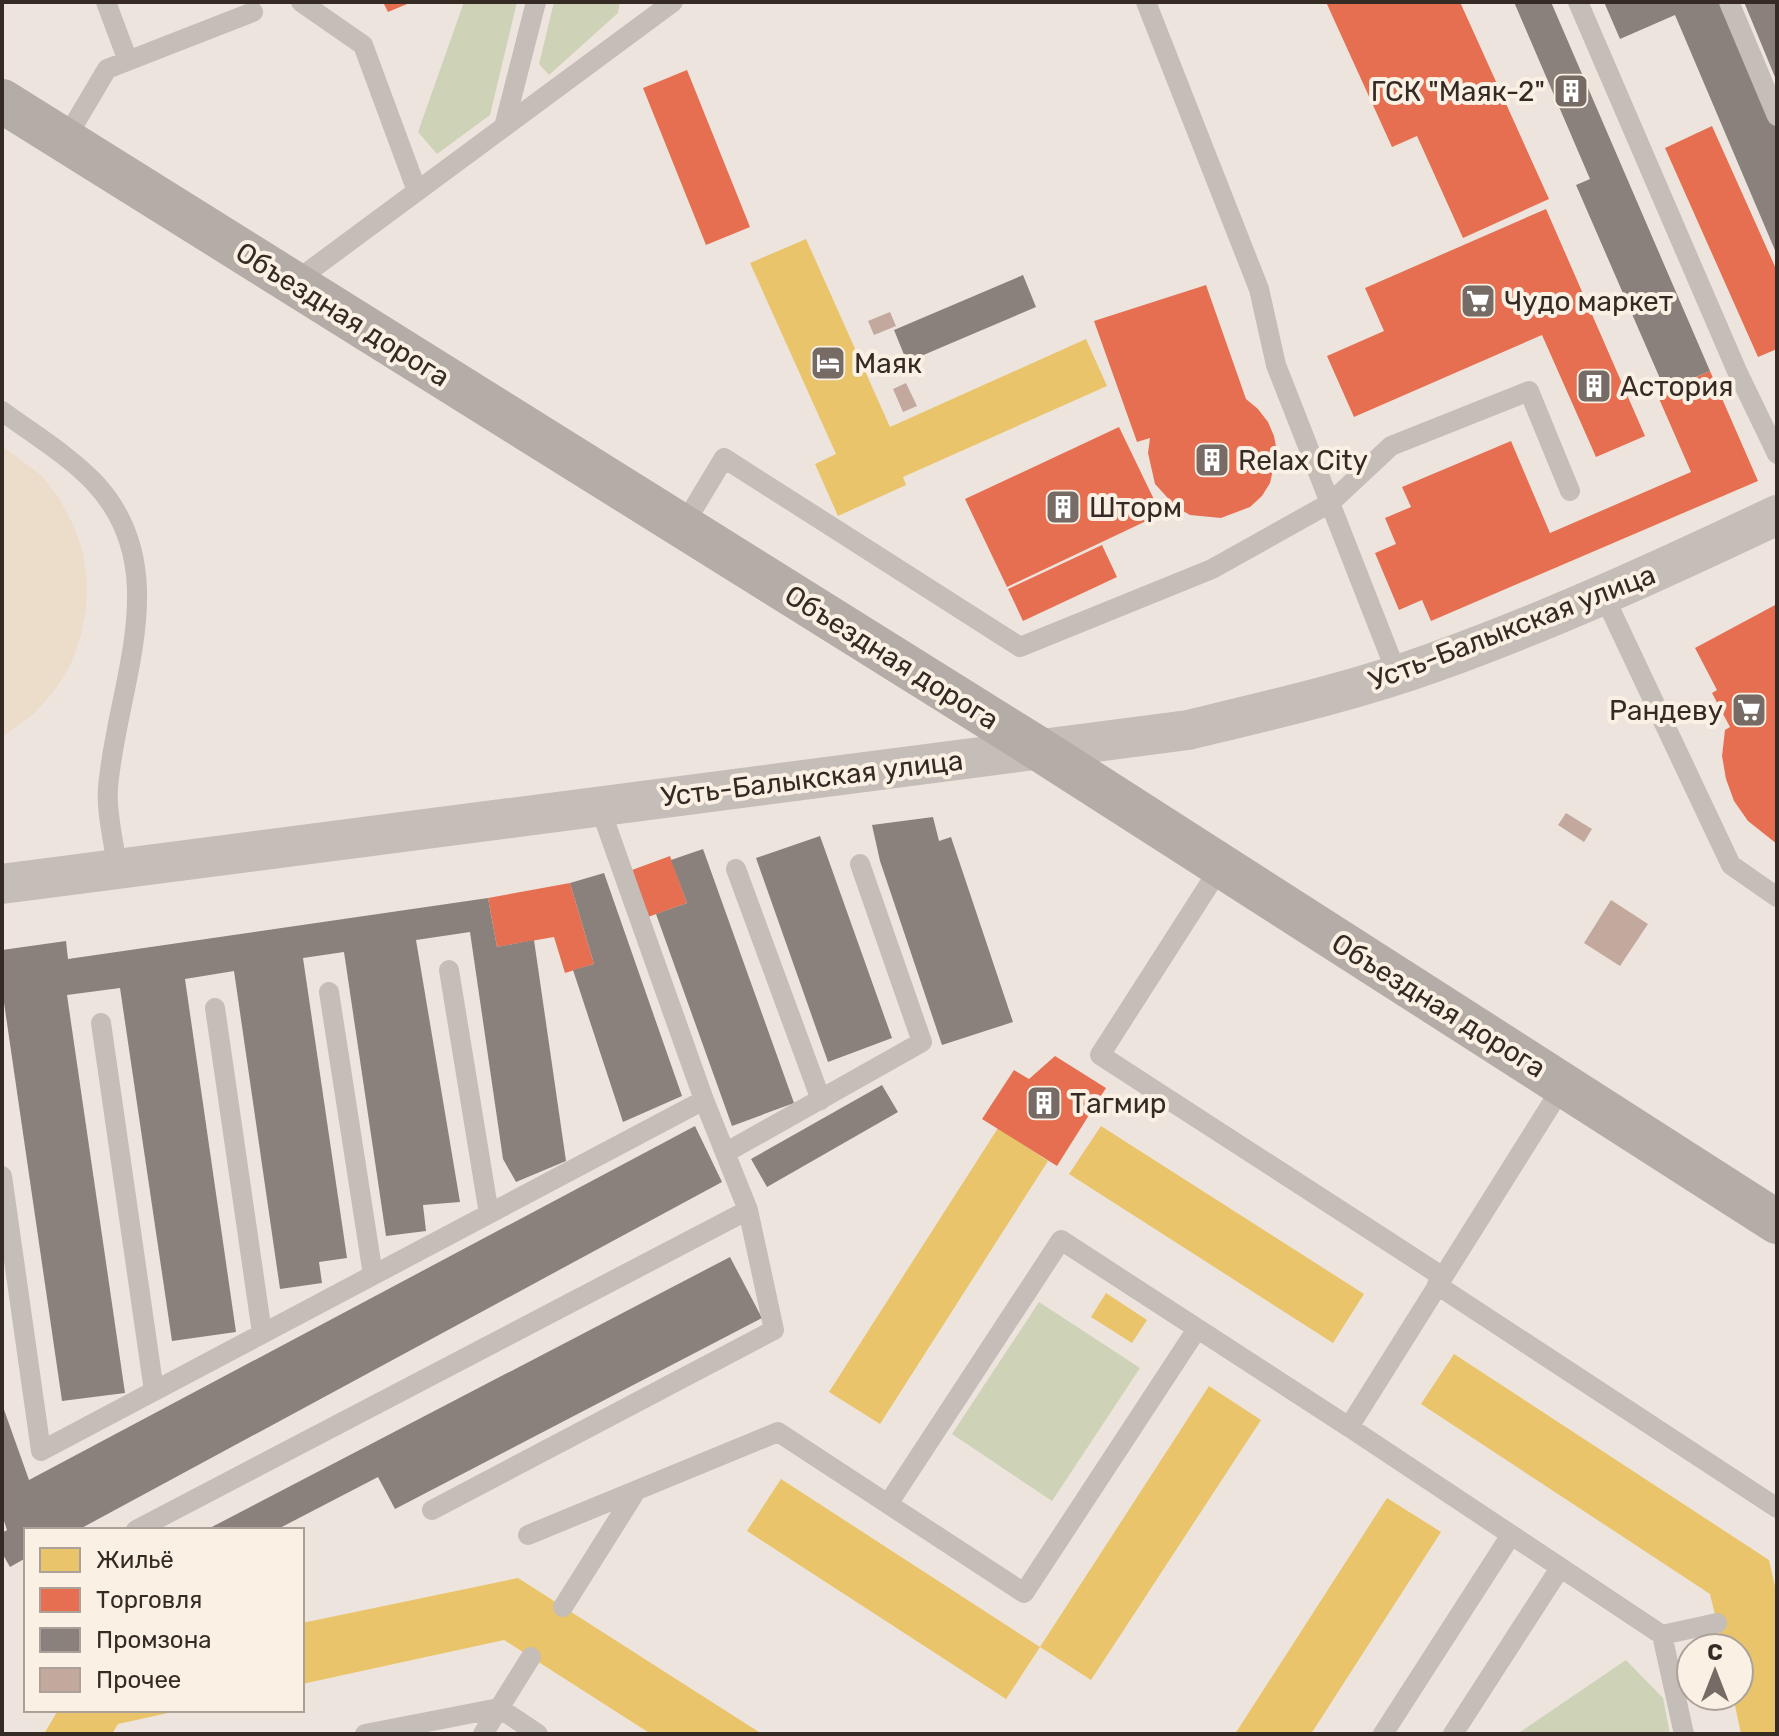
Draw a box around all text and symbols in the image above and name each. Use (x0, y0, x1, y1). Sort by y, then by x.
building icon: ГСК "Маяк-2" (1552, 72, 1590, 110)
place label: ГСК "Маяк-2" (1371, 75, 1545, 108)
street label: Объездная дорога (230, 235, 456, 394)
supermarket icon: Чудо маркет (1459, 282, 1497, 320)
place label: Чудо маркет (1504, 285, 1673, 318)
hotel icon: Маяк (809, 344, 847, 382)
place label: Маяк (854, 347, 922, 380)
building icon: Астория (1575, 367, 1613, 405)
place label: Астория (1620, 370, 1734, 403)
building icon: Relax City (1193, 441, 1231, 479)
place label: Relax City (1238, 444, 1368, 477)
building icon: Шторм (1044, 488, 1082, 526)
place label: Шторм (1089, 491, 1182, 524)
street label: Усть-Балыкская улица (1364, 558, 1660, 697)
street label: Объездная дорога (779, 578, 1005, 737)
supermarket icon: Рандеву (1730, 691, 1768, 729)
place label: Рандеву (1609, 694, 1723, 727)
street label: Усть-Балыкская улица (659, 744, 965, 813)
street label: Объездная дорога (1326, 926, 1552, 1085)
building icon: Тагмир (1025, 1084, 1063, 1122)
place label: Тагмир (1070, 1087, 1167, 1120)
legend (24, 1528, 304, 1712)
text: Жильё (96, 1546, 174, 1574)
text: Торговля (96, 1586, 202, 1614)
text: Промзона (96, 1626, 212, 1654)
north arrow (1675, 1632, 1755, 1712)
text: С (1707, 1639, 1723, 1666)
text: Прочее (96, 1666, 181, 1694)

